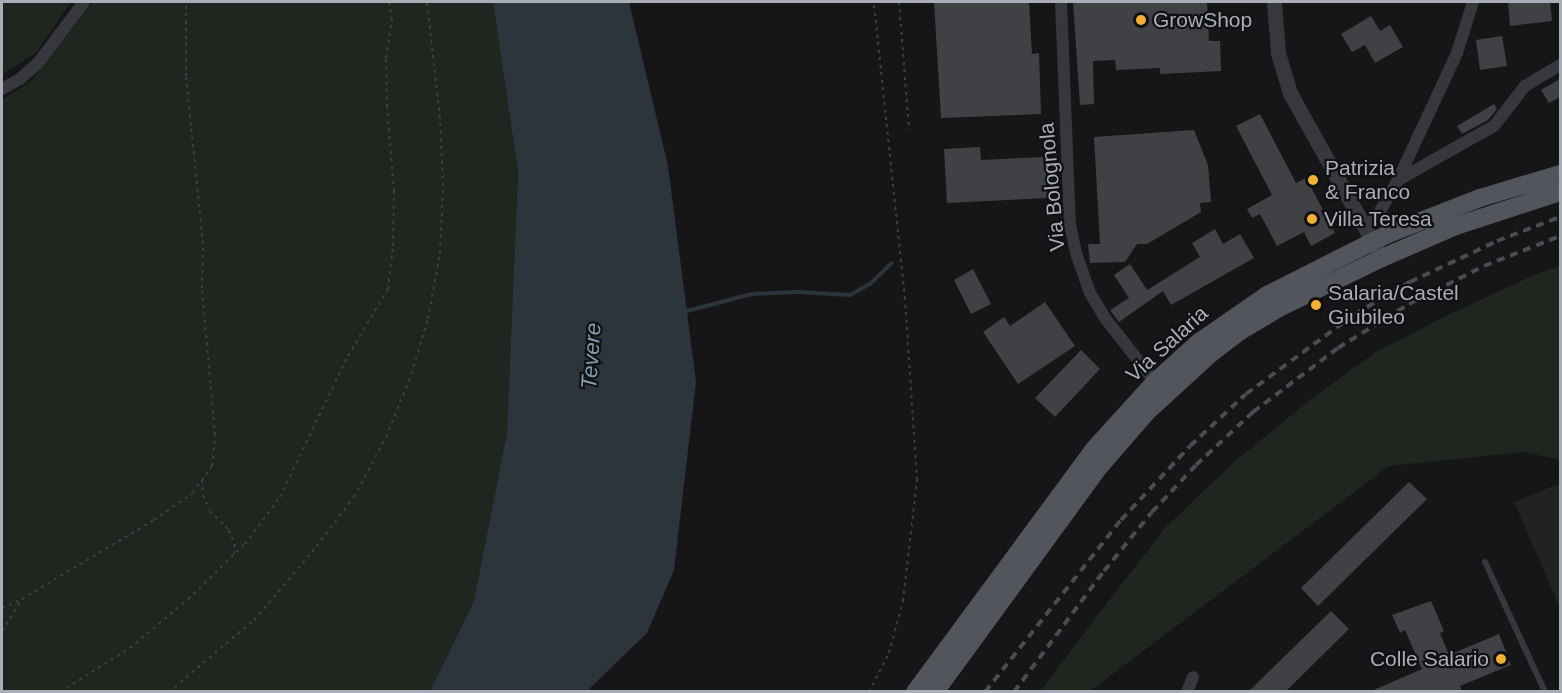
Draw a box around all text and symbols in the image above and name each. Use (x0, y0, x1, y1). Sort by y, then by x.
place label: GrowShop (1153, 7, 1252, 33)
marker: GrowShop (1134, 13, 1148, 27)
street label: Via Bolognola (1034, 122, 1070, 252)
place label: Patrizia & Franco (1325, 155, 1410, 205)
marker: Patrizia & Franco (1306, 173, 1320, 187)
place label: Villa Teresa (1324, 206, 1432, 232)
marker: Villa Teresa (1305, 212, 1319, 226)
place label: Salaria/Castel Giubileo (1328, 280, 1459, 330)
marker: Salaria/Castel Giubileo (1309, 298, 1323, 312)
street label: Via Salaria (1121, 301, 1213, 387)
water label: Tevere (576, 322, 606, 390)
place label: Colle Salario (1370, 646, 1489, 672)
marker: Colle Salario (1494, 652, 1508, 666)

